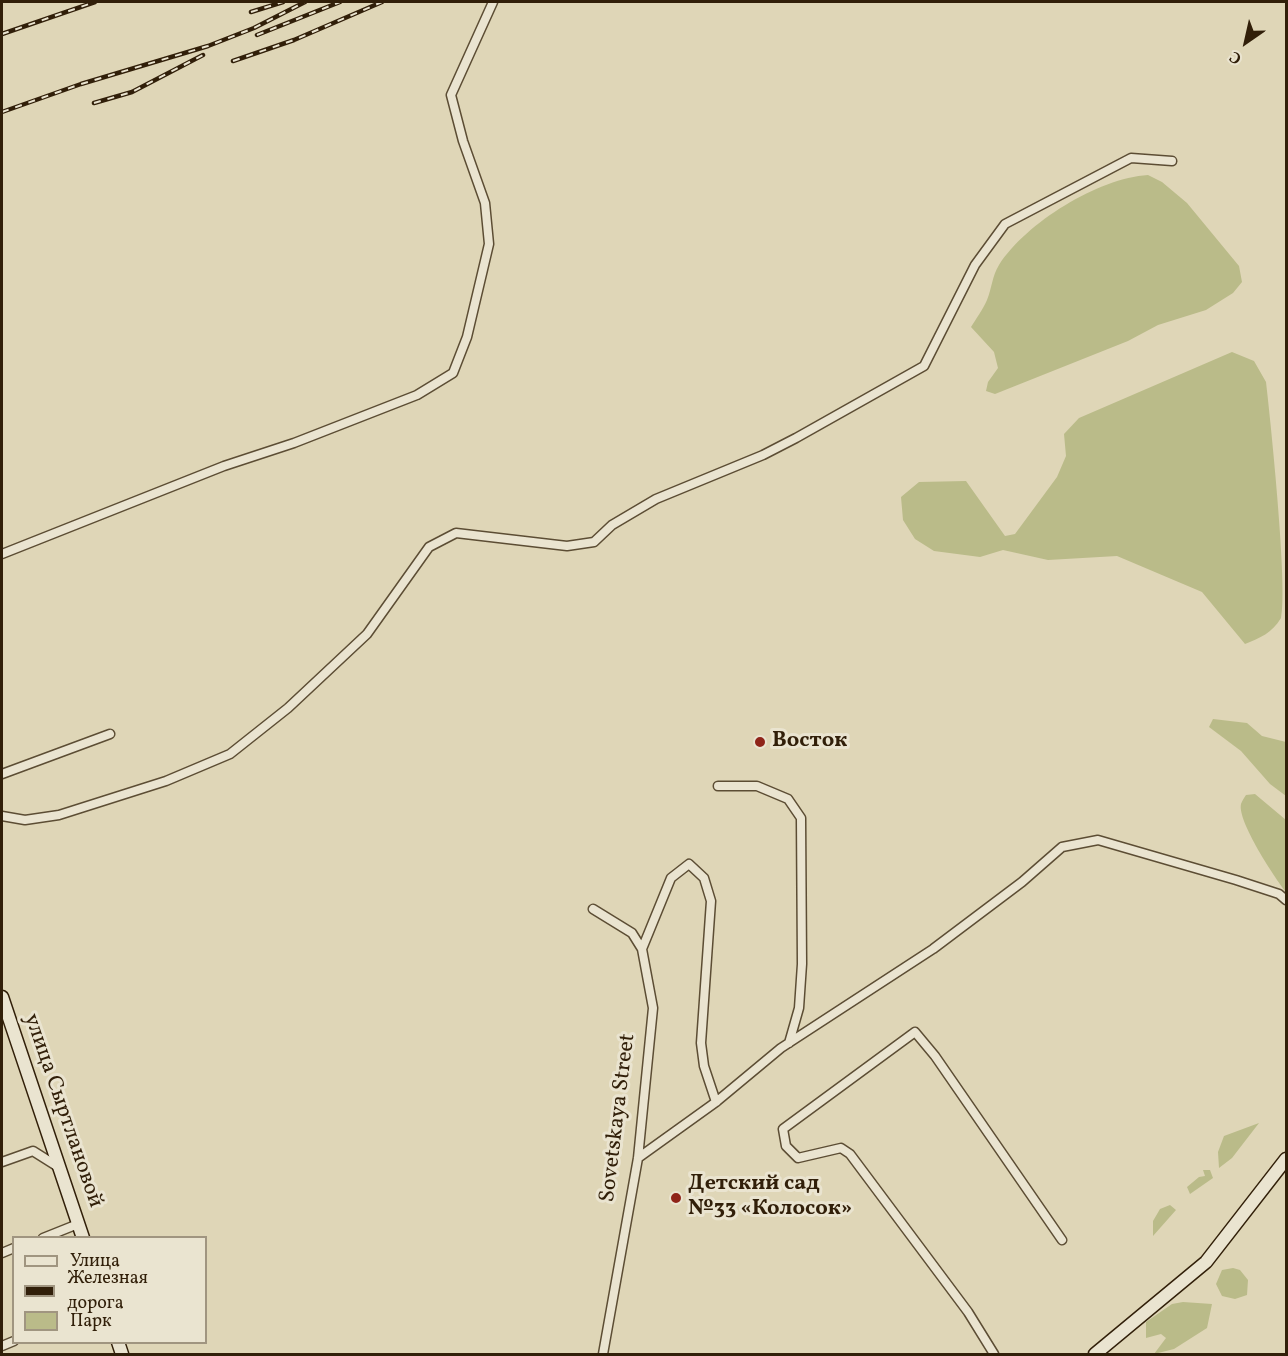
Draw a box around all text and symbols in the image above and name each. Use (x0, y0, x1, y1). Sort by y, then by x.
north arrow (1216, 12, 1276, 72)
text: С (1226, 45, 1246, 69)
place label: Восток (772, 729, 847, 755)
marker: Восток (753, 735, 767, 749)
street label: улица Сыртлановой (16, 1011, 108, 1211)
street label: Sovetskaya Street (596, 1032, 642, 1204)
place label: Детский сад №33 «Колосок» (688, 1172, 852, 1224)
marker: Детский сад №33 «Колосок» (669, 1191, 683, 1205)
legend (12, 1236, 207, 1344)
text: Улица (70, 1249, 120, 1274)
text: Железная дорога (67, 1266, 148, 1316)
text: Парк (70, 1309, 112, 1334)

